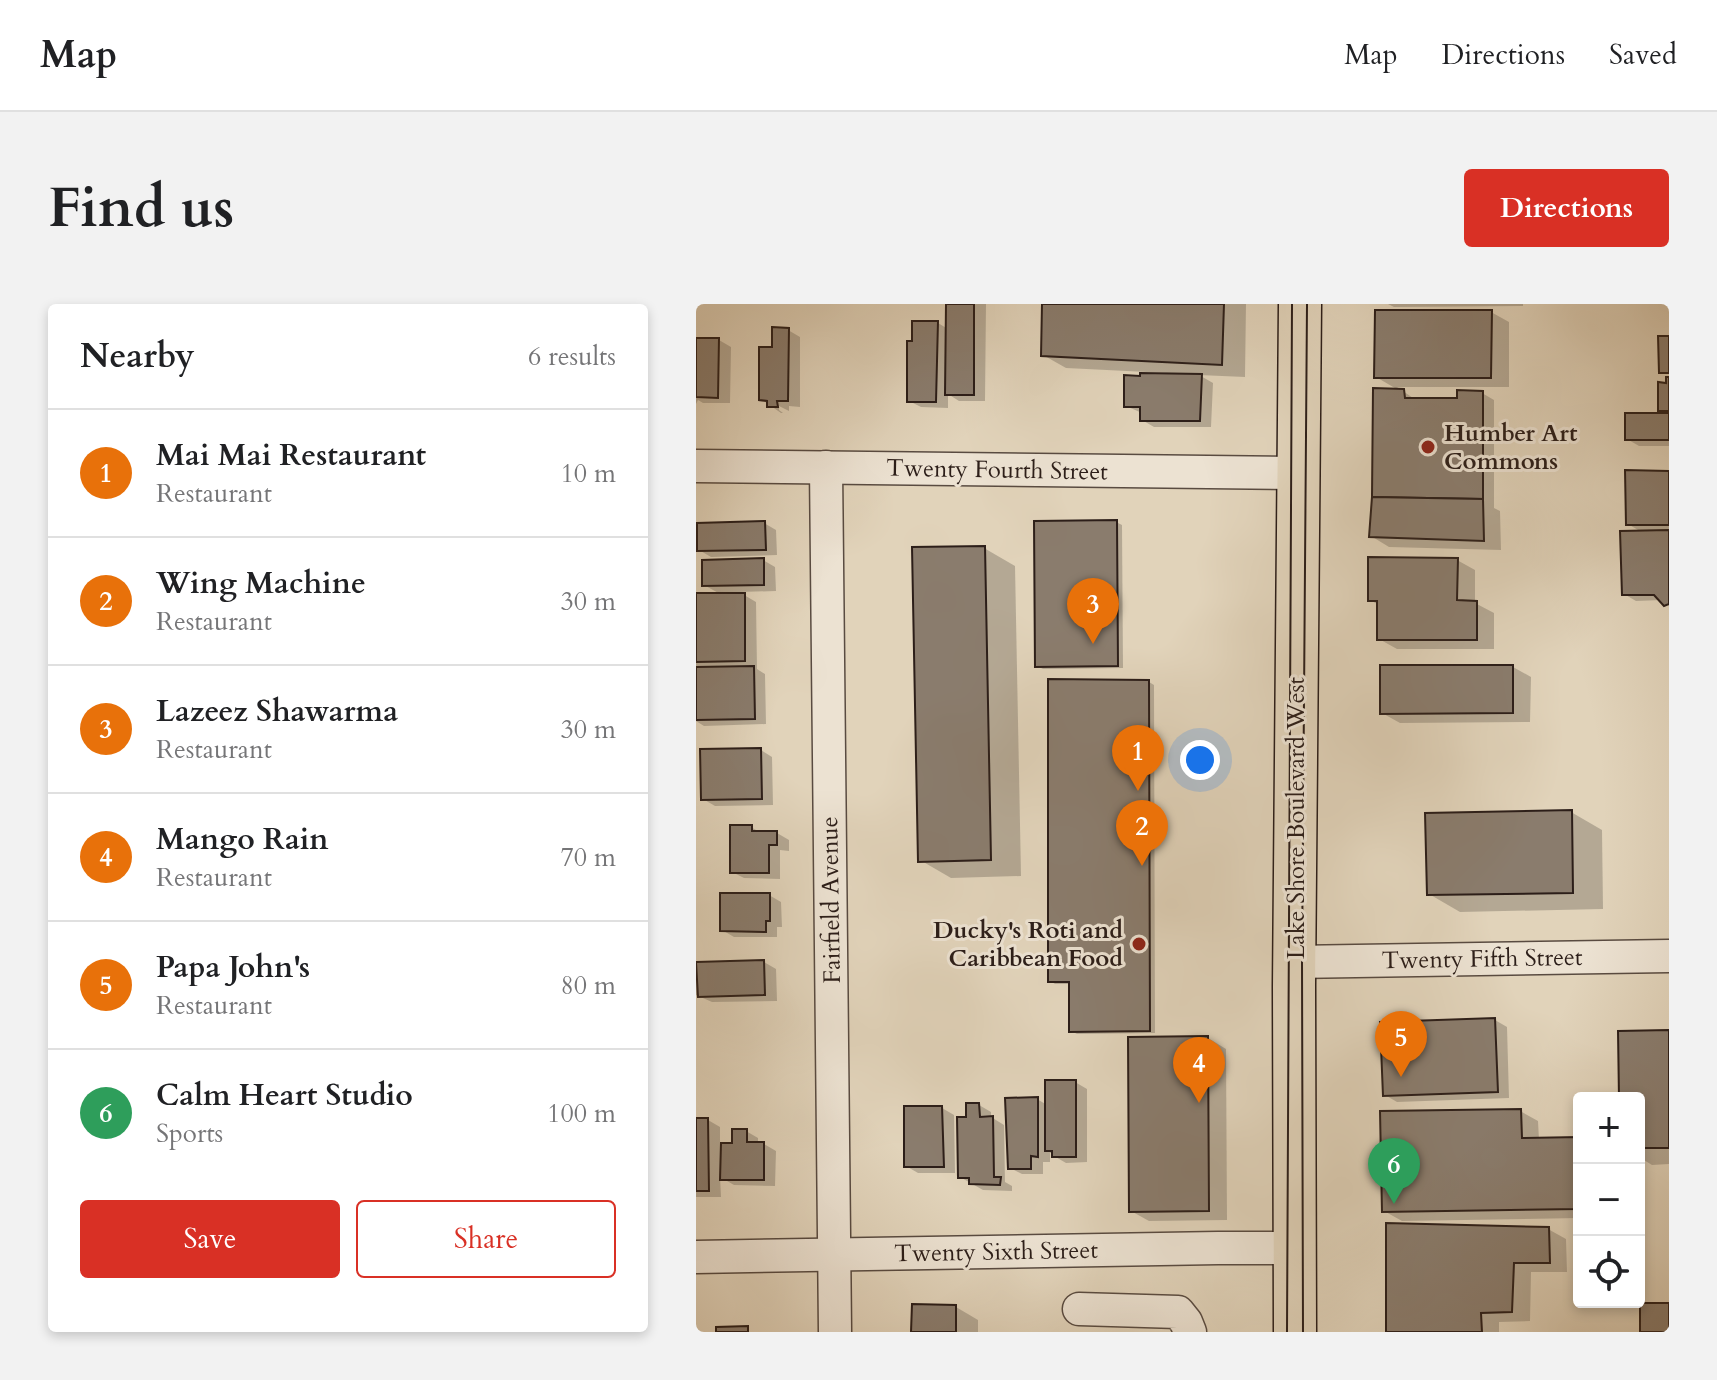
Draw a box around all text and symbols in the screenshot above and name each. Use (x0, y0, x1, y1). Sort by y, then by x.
text: Map (40, 29, 117, 81)
text: Map (1344, 36, 1398, 74)
text: Directions (1442, 36, 1565, 74)
text: Saved (1609, 36, 1677, 74)
button: Directions (1464, 169, 1669, 247)
text: Find us (48, 171, 234, 246)
text: Nearby (80, 333, 195, 379)
text: 6 results (528, 339, 616, 374)
place label: Humber Art Commons (1444, 417, 1578, 478)
text: Mai Mai Restaurant (156, 435, 426, 476)
marker: Humber Art Commons (1419, 438, 1437, 456)
street label: Twenty Fourth Street (886, 452, 1108, 488)
text: 1 (99, 456, 113, 491)
text: 10 m (560, 456, 616, 491)
text: Restaurant (156, 476, 272, 511)
text: Wing Machine (156, 563, 366, 604)
pin: 3 (1067, 578, 1119, 644)
text: 2 (99, 584, 113, 619)
text: 30 m (560, 584, 616, 619)
text: Restaurant (156, 604, 272, 639)
street label: Lake Shore Boulevard West (1280, 676, 1313, 959)
text: Lazeez Shawarma (156, 691, 398, 732)
text: 3 (99, 712, 113, 747)
text: 30 m (560, 712, 616, 747)
pin: 1 (1112, 725, 1164, 791)
text: Restaurant (156, 732, 272, 767)
your location (1180, 740, 1220, 780)
pin: 2 (1116, 800, 1168, 866)
street label: Fairfield Avenue (813, 816, 849, 984)
text: Mango Rain (156, 819, 329, 860)
text: 4 (99, 840, 113, 875)
text: 70 m (560, 840, 616, 875)
text: Restaurant (156, 860, 272, 895)
place label: Ducky's Roti and Caribbean Food (933, 914, 1123, 975)
marker: Ducky's Roti and Caribbean Food (1130, 935, 1148, 953)
street label: Twenty Fifth Street (1381, 941, 1583, 977)
text: Papa John's (156, 947, 310, 988)
text: 5 (99, 968, 113, 1003)
text: 80 m (560, 968, 616, 1003)
text: Restaurant (156, 988, 272, 1023)
pin: 5 (1375, 1011, 1427, 1077)
pin: 4 (1173, 1037, 1225, 1103)
text: Calm Heart Studio (156, 1075, 413, 1116)
map controls (1573, 1092, 1645, 1308)
button: + (1573, 1092, 1645, 1164)
text: 6 (99, 1096, 113, 1131)
text: 100 m (547, 1096, 616, 1131)
text: Sports (156, 1116, 223, 1151)
pin: 6 (1368, 1138, 1420, 1204)
button: − (1573, 1164, 1645, 1236)
button: Save (80, 1200, 340, 1278)
button: Share (356, 1200, 616, 1278)
street label: Twenty Sixth Street (894, 1234, 1099, 1270)
button: locate (1573, 1236, 1645, 1308)

